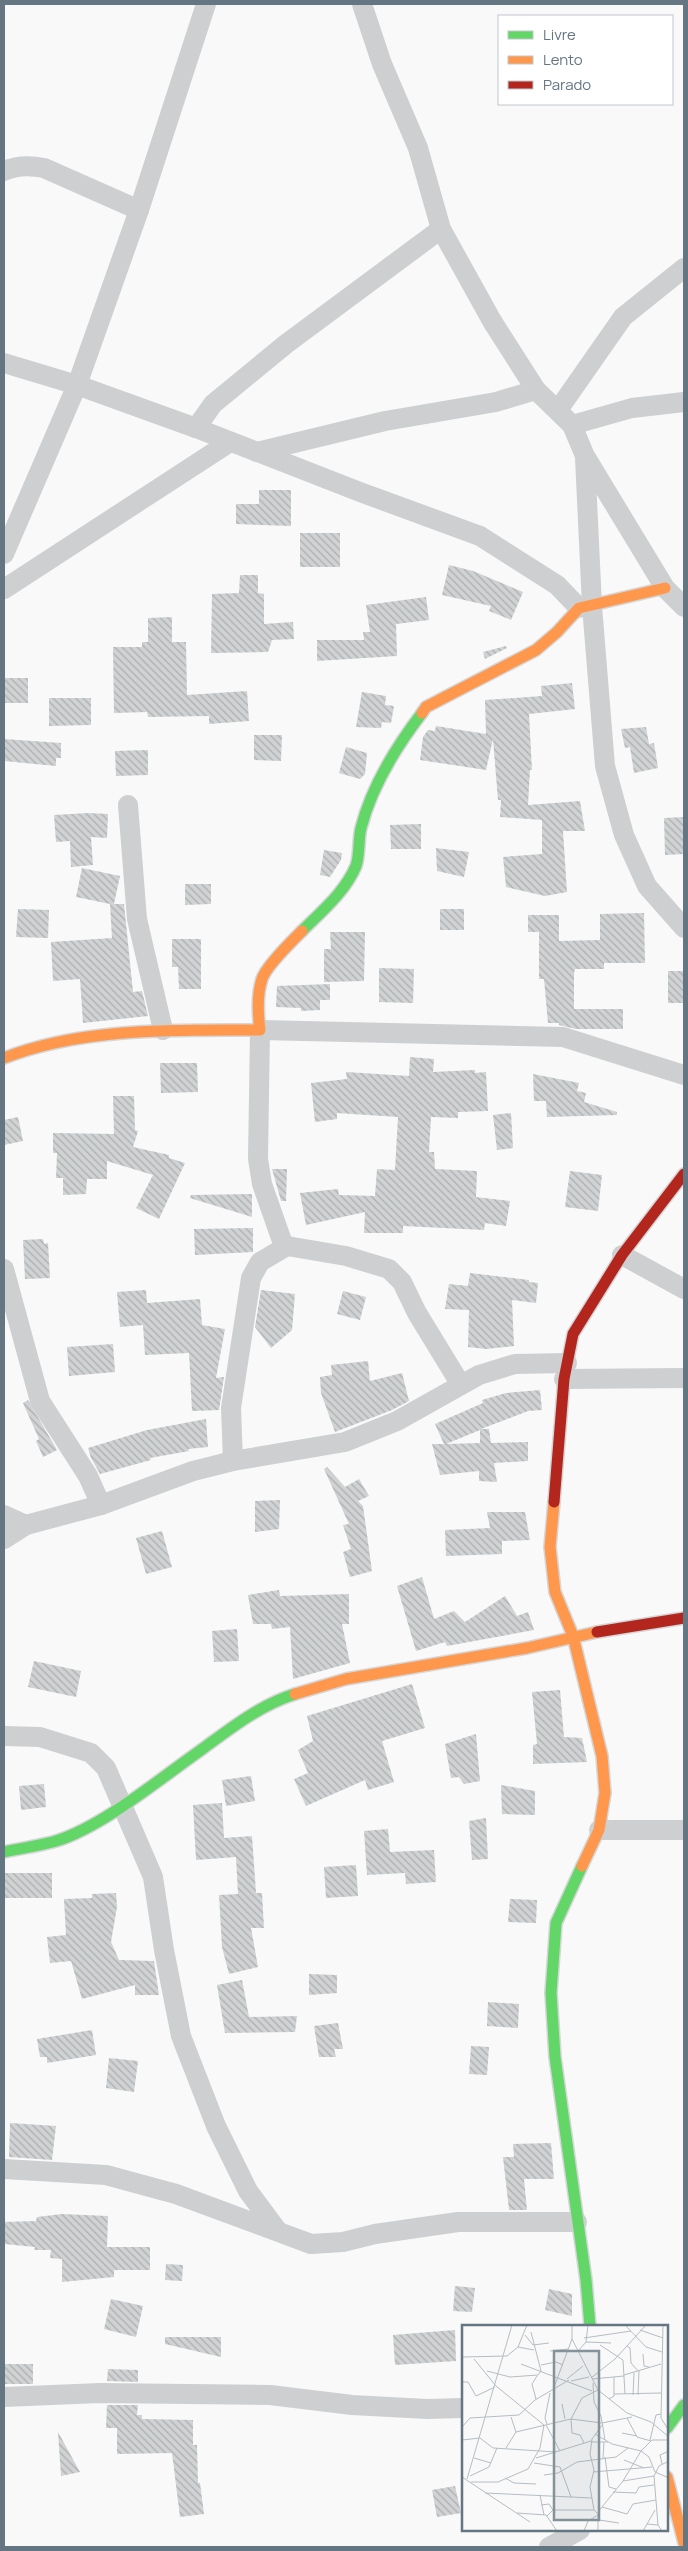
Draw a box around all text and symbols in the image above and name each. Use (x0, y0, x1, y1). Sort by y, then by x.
legend (498, 15, 673, 105)
text: Livre (543, 24, 576, 45)
text: Lento (543, 49, 583, 70)
text: Parado (543, 74, 591, 95)
inset map (462, 2325, 668, 2531)

